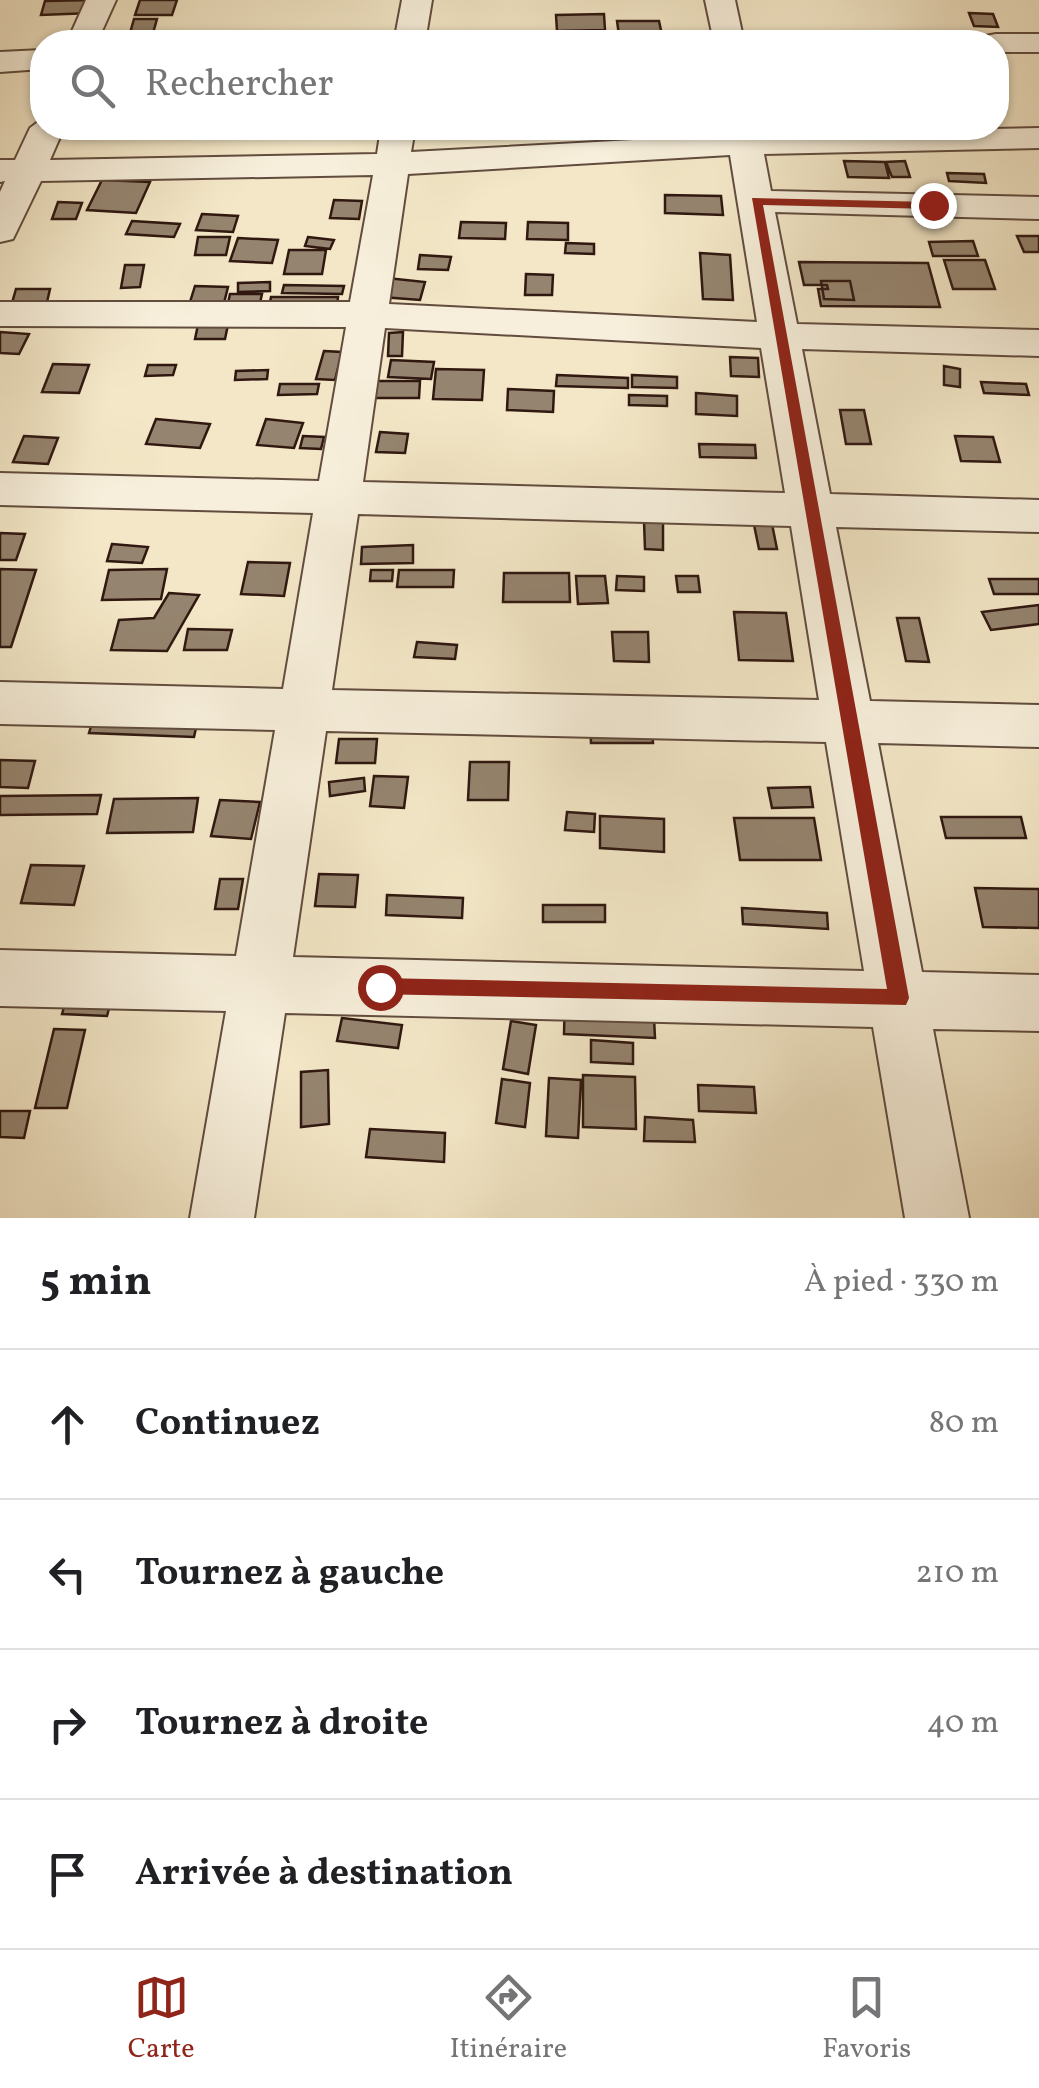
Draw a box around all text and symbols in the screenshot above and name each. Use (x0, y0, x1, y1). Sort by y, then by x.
search box (30, 30, 1009, 140)
icon: search (65, 58, 120, 113)
text: Rechercher (145, 59, 333, 112)
route end (911, 183, 957, 229)
route start (358, 965, 404, 1011)
text: 5 min (40, 1254, 152, 1313)
text: À pied · 330 m (804, 1261, 999, 1305)
icon: ahead (40, 1397, 95, 1452)
text: Continuez (135, 1398, 320, 1451)
text: 80 m (929, 1402, 999, 1446)
icon: left (40, 1547, 95, 1602)
text: Tournez à gauche (135, 1548, 444, 1601)
text: 210 m (915, 1552, 999, 1596)
icon: right (40, 1697, 95, 1752)
text: Tournez à droite (135, 1698, 428, 1751)
text: 40 m (927, 1702, 999, 1746)
icon: arrive (40, 1847, 95, 1902)
text: Arrivée à destination (135, 1848, 513, 1901)
tab: Carte (128, 1970, 194, 2069)
tab: Itinéraire (450, 1970, 567, 2069)
tab: Favoris (822, 1970, 911, 2069)

